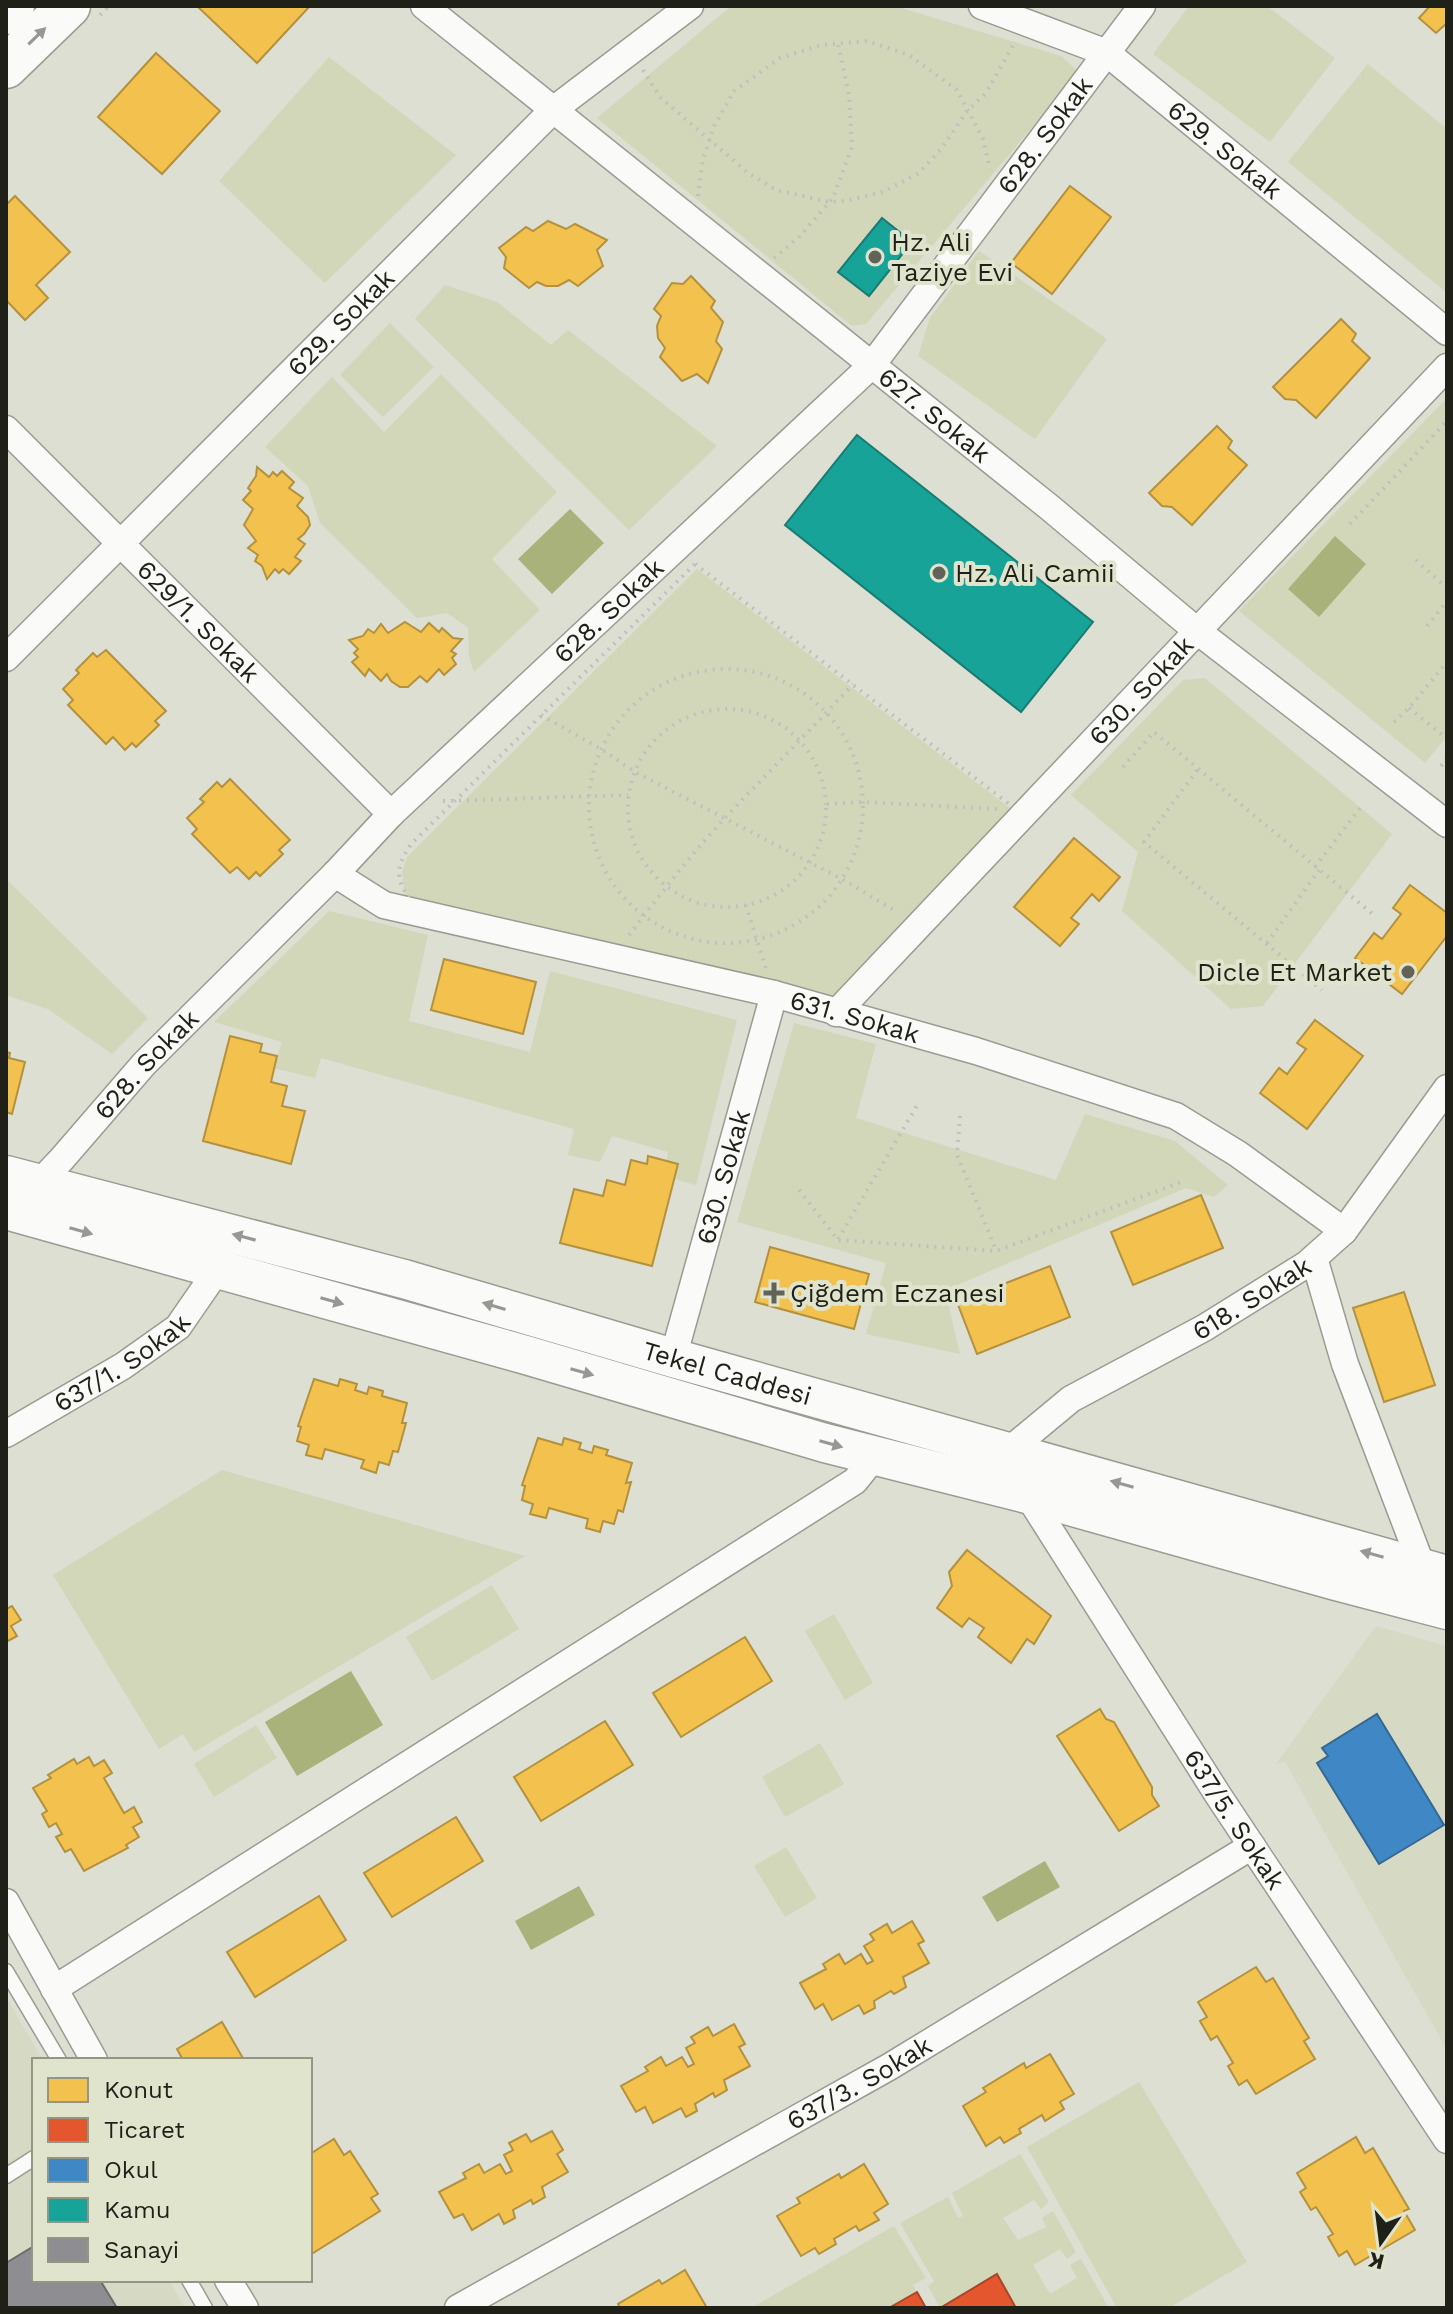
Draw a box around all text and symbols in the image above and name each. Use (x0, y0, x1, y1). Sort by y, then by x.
one-way arrow (27, 28, 46, 46)
street label: 628. Sokak (991, 70, 1099, 200)
street label: 629. Sokak (1162, 94, 1288, 205)
place label: Hz. Ali Taziye Evi (891, 227, 1013, 287)
marker: Hz. Ali Taziye Evi (866, 248, 884, 266)
street label: 629. Sokak (281, 263, 401, 382)
street label: 627. Sokak (872, 361, 996, 469)
street label: 628. Sokak (548, 552, 670, 669)
street label: 629/1. Sokak (131, 554, 266, 689)
place label: Hz. Ali Camii (955, 558, 1115, 588)
marker: Hz. Ali Camii (930, 564, 948, 582)
street label: 630. Sokak (1083, 630, 1200, 751)
place label: Dicle Et Market (1197, 957, 1392, 987)
marker: Dicle Et Market (1399, 963, 1417, 981)
street label: 631. Sokak (787, 984, 923, 1049)
street label: 628. Sokak (88, 1003, 205, 1125)
street label: 630. Sokak (690, 1106, 756, 1248)
one-way arrow (69, 1225, 94, 1237)
one-way arrow (231, 1230, 256, 1242)
street label: 618. Sokak (1187, 1250, 1317, 1346)
place label: Çiğdem Eczanesi (790, 1278, 1005, 1308)
marker: Çiğdem Eczanesi (765, 1284, 783, 1302)
one-way arrow (319, 1295, 344, 1307)
one-way arrow (482, 1299, 506, 1312)
street label: 637/1. Sokak (48, 1309, 197, 1418)
street label: Tekel Caddesi (639, 1335, 815, 1411)
one-way arrow (570, 1366, 594, 1379)
one-way arrow (819, 1439, 844, 1451)
one-way arrow (1109, 1477, 1133, 1490)
one-way arrow (1359, 1547, 1383, 1560)
street label: 637/5. Sokak (1178, 1744, 1292, 1895)
street label: 637/3. Sokak (782, 2030, 937, 2136)
legend (32, 2058, 312, 2282)
text: Konut (104, 2076, 173, 2104)
text: Ticaret (104, 2116, 184, 2144)
text: Okul (104, 2156, 158, 2184)
text: Kamu (104, 2196, 171, 2224)
north arrow (1341, 2202, 1421, 2282)
text: Sanayi (104, 2236, 179, 2264)
text: K (1365, 2247, 1387, 2275)

